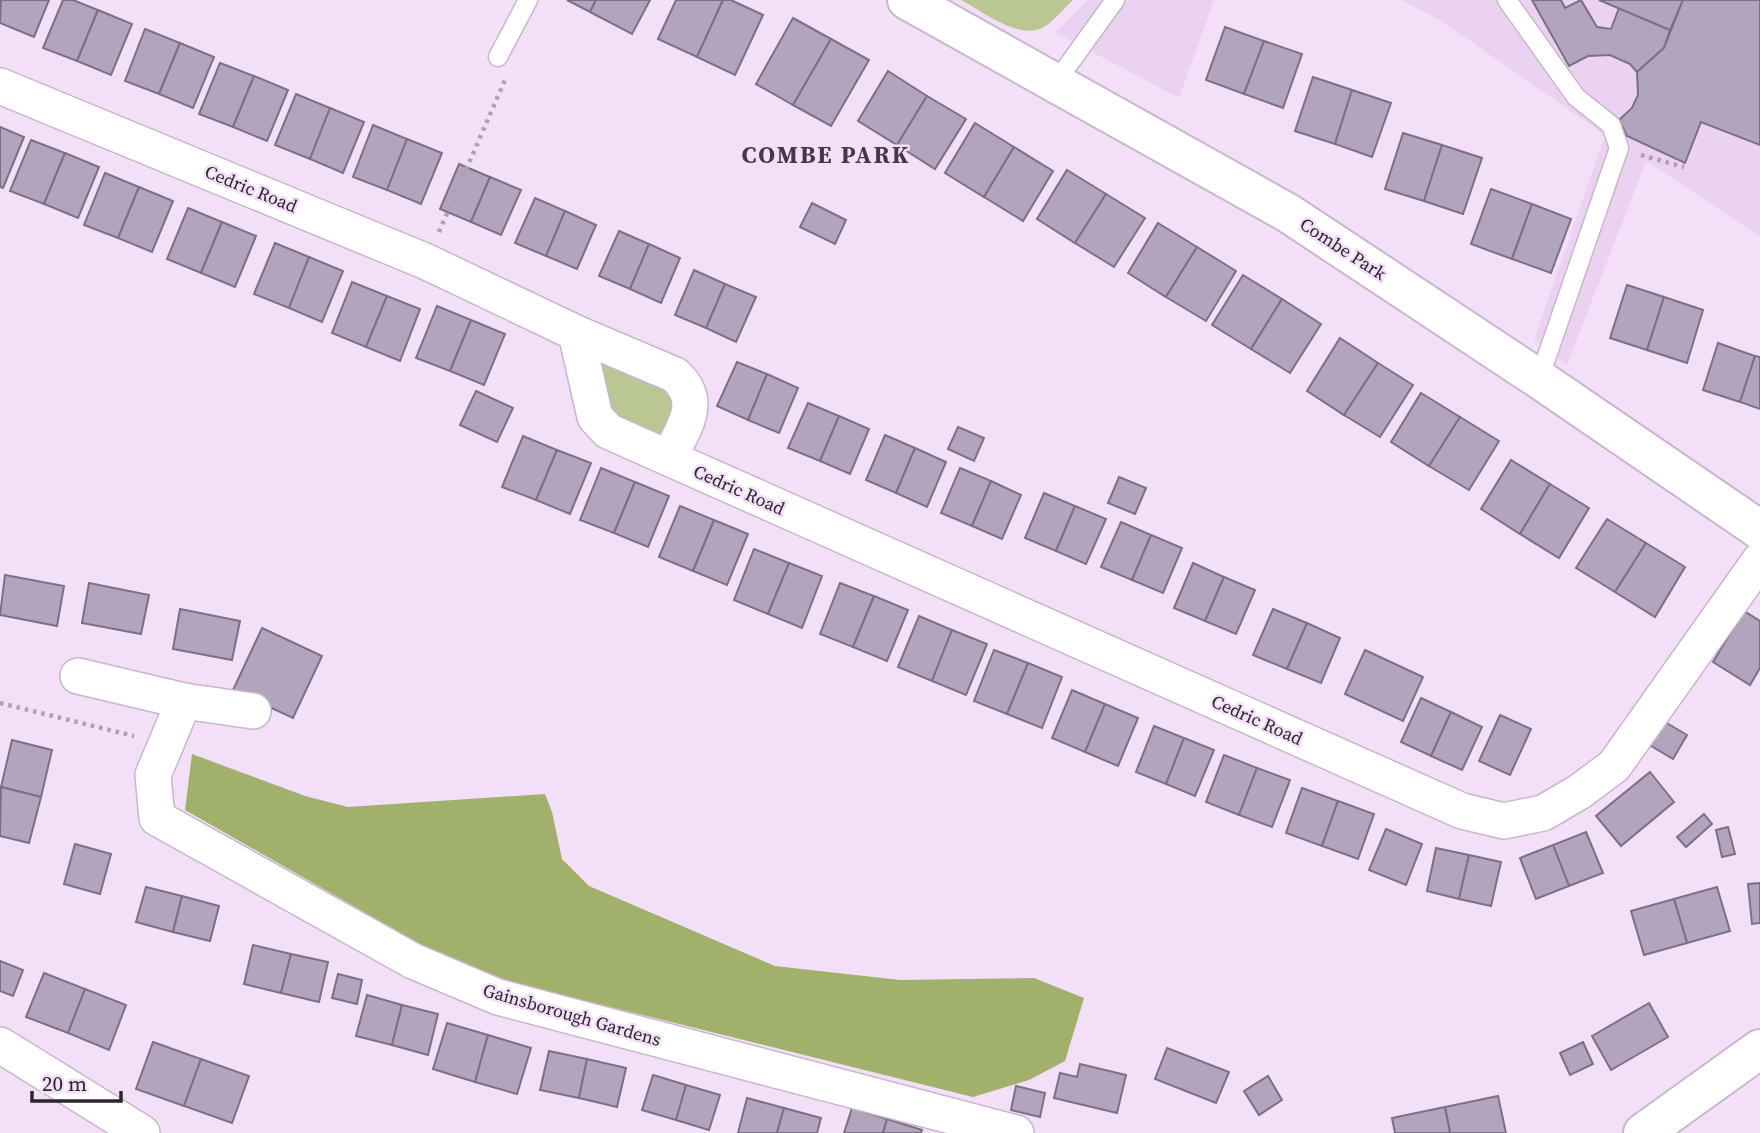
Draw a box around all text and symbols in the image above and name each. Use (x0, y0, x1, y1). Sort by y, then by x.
district label: COMBE PARK (741, 138, 911, 171)
street label: Cedric Road (201, 159, 301, 218)
street label: Combe Park (1295, 211, 1391, 286)
street label: Cedric Road (690, 458, 789, 521)
street label: Cedric Road (1208, 688, 1307, 751)
street label: Gainsborough Gardens (480, 977, 664, 1052)
scale bar (32, 1060, 121, 1104)
text: 20 m (42, 1069, 87, 1098)

